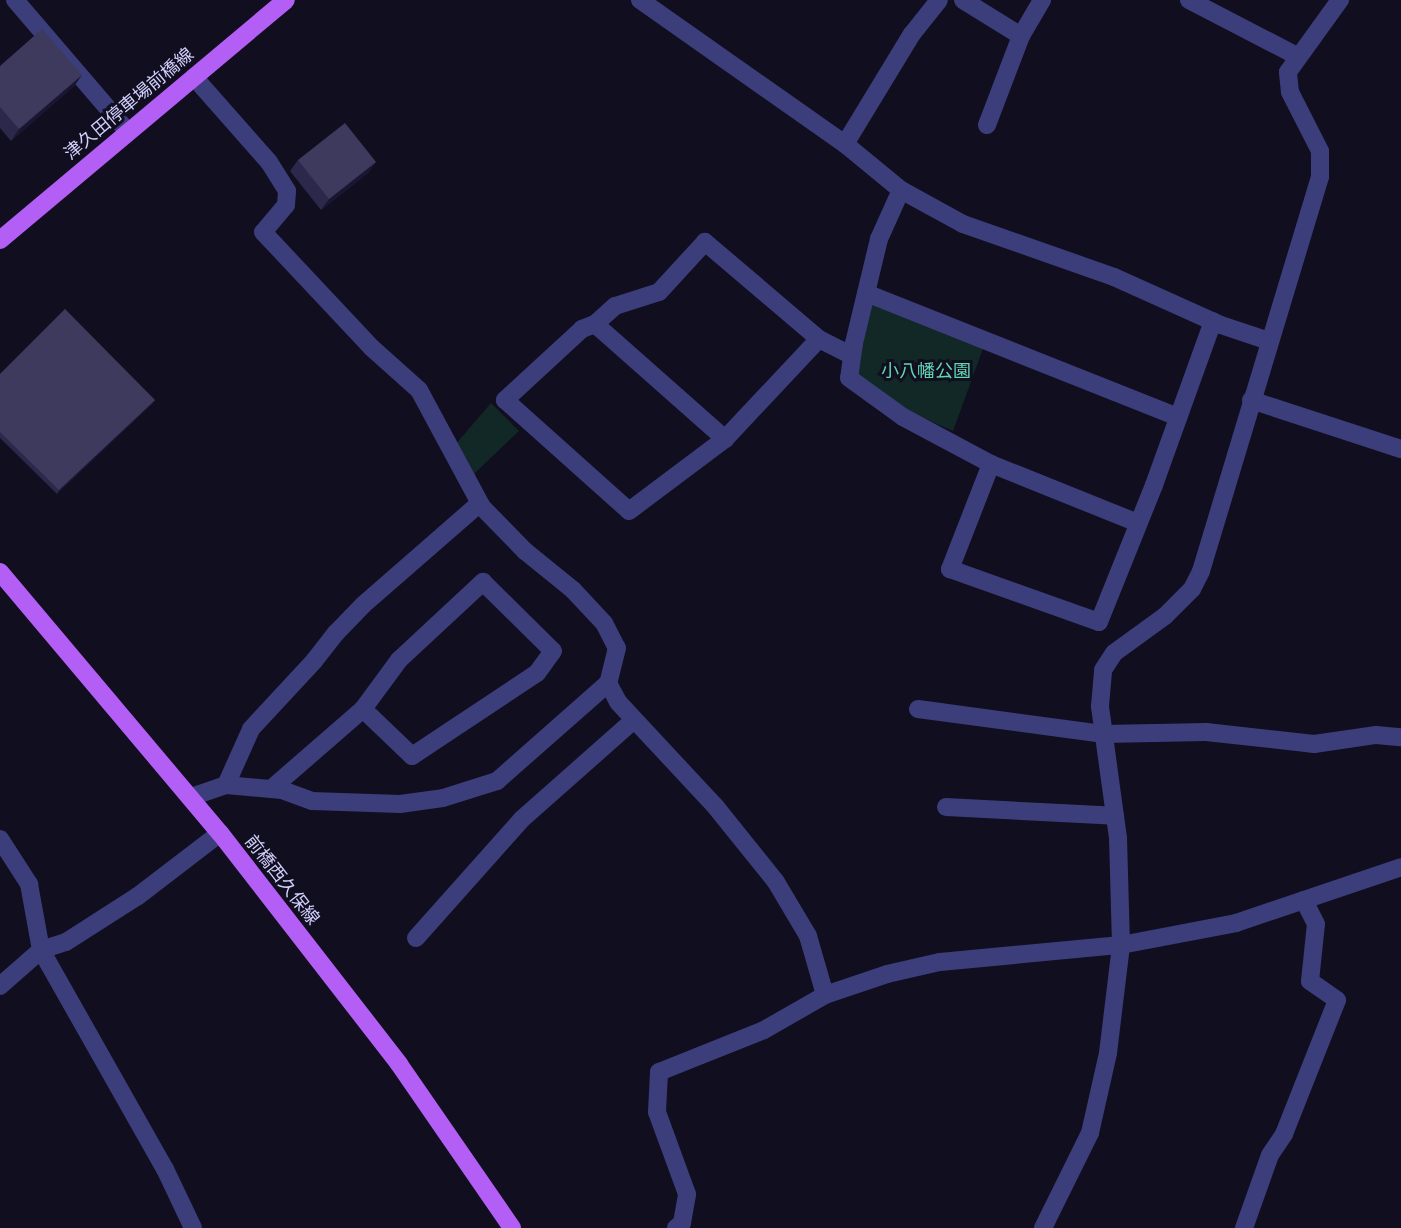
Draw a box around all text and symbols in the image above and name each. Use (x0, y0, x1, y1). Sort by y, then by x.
street label: 津久田停車場前橋線 (60, 44, 198, 164)
park label: 小八幡公園 (881, 360, 971, 382)
street label: 前橋西久保線 (240, 831, 324, 929)

